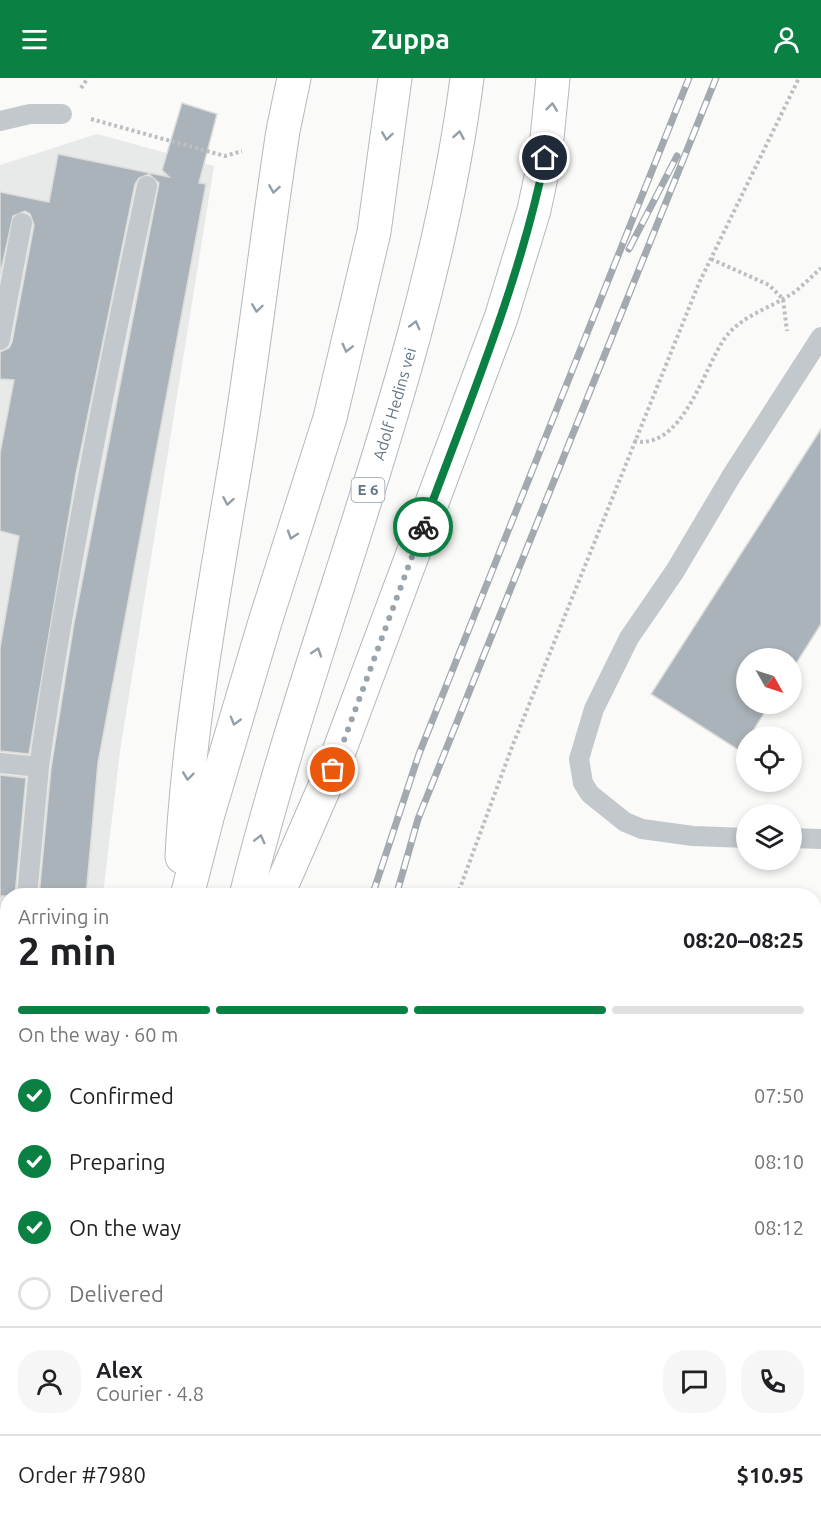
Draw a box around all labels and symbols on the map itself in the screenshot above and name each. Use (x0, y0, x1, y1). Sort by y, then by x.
one-way arrow (545, 102, 558, 112)
one-way arrow (452, 130, 465, 140)
one-way arrow (382, 131, 394, 141)
pin (519, 132, 570, 183)
one-way arrow (269, 185, 281, 194)
one-way arrow (251, 303, 263, 313)
one-way arrow (408, 320, 421, 330)
one-way arrow (342, 342, 354, 353)
street label: Adolf Hedins vei (369, 346, 419, 462)
road number: E 6 (352, 478, 385, 502)
one-way arrow (222, 496, 235, 506)
courier (393, 497, 453, 557)
one-way arrow (287, 529, 300, 540)
one-way arrow (310, 647, 323, 658)
north arrow (736, 648, 802, 714)
one-way arrow (230, 716, 242, 726)
pin (307, 744, 358, 795)
one-way arrow (182, 772, 194, 781)
one-way arrow (253, 834, 265, 845)

